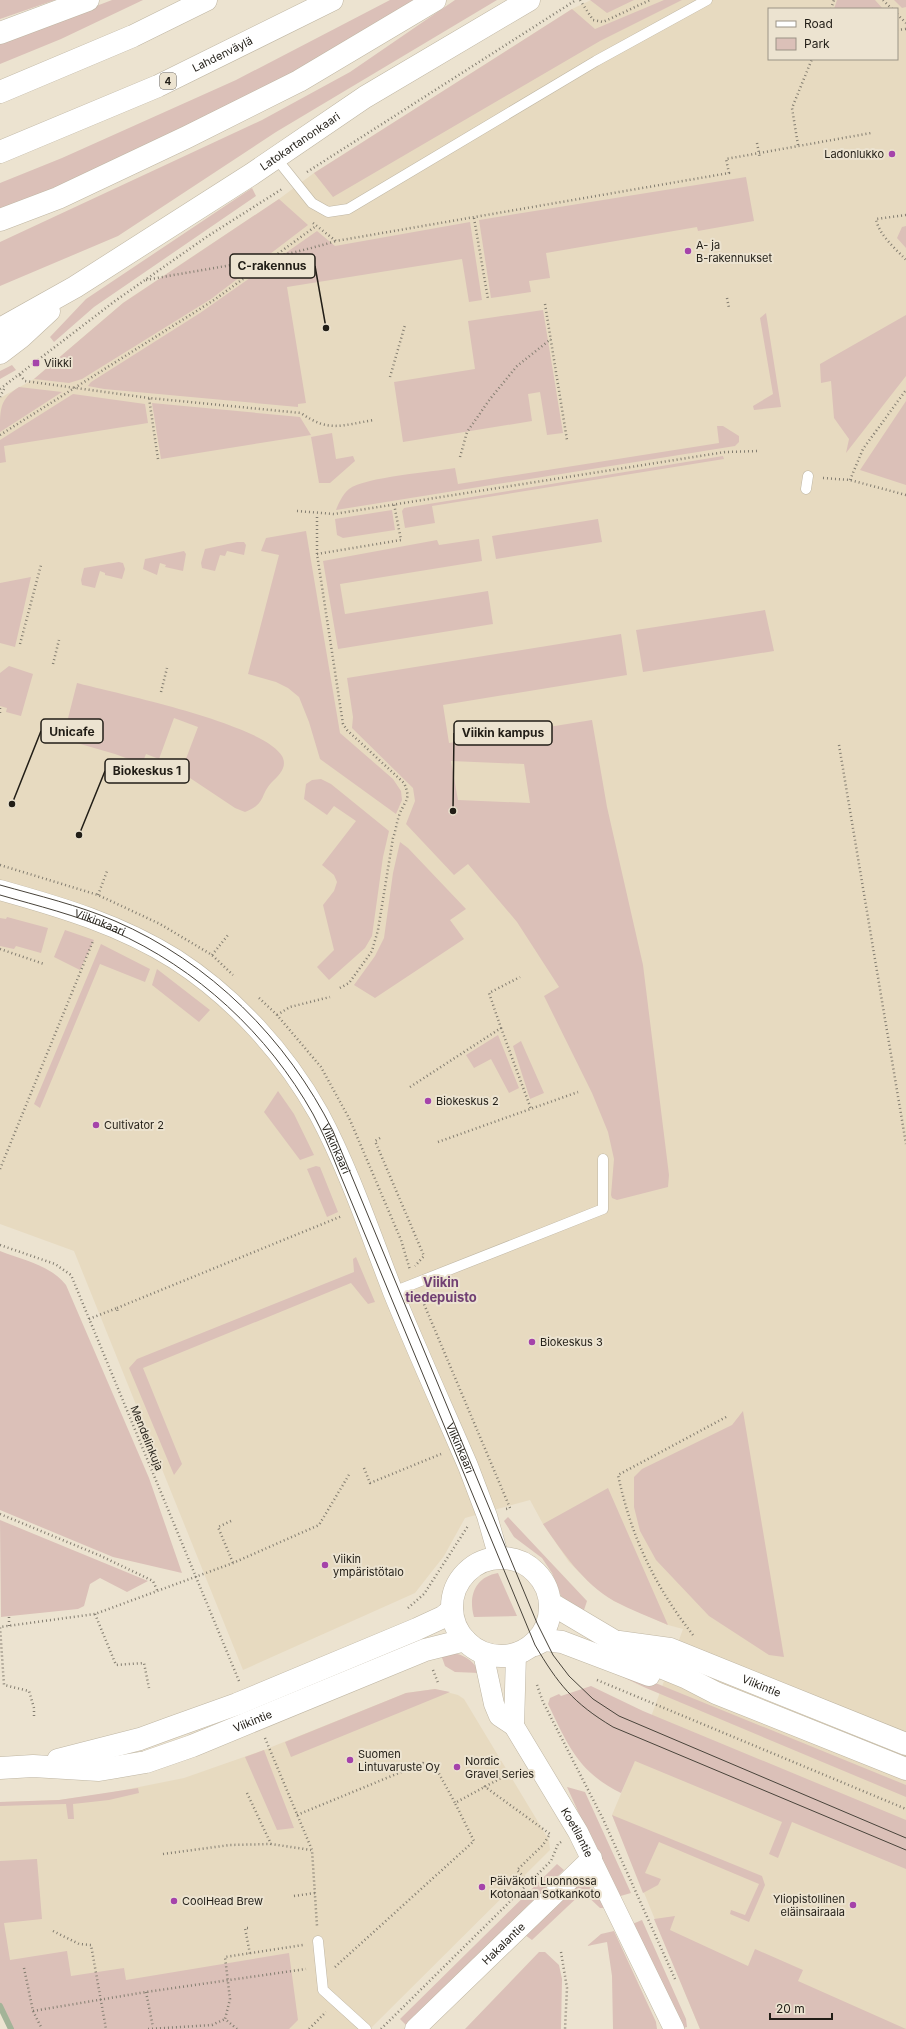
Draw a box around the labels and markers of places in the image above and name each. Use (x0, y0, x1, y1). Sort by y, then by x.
place label: Ladonlukko (824, 147, 884, 161)
marker: Ladonlukko (887, 149, 897, 159)
place label: A- ja B-rakennukset (696, 238, 773, 265)
marker: A- ja B-rakennukset (683, 246, 693, 256)
callout: C-rakennus (230, 254, 315, 278)
place label: Viikki (44, 356, 72, 370)
marker: Viikki (31, 358, 41, 368)
callout: Unicafe (41, 719, 103, 743)
callout: Viikin kampus (454, 721, 552, 745)
callout: Biokeskus 1 (105, 759, 189, 783)
place label: Biokeskus 2 (436, 1094, 499, 1108)
marker: Biokeskus 2 (423, 1096, 433, 1106)
place label: Cultivator 2 (104, 1118, 164, 1132)
marker: Cultivator 2 (91, 1120, 101, 1130)
place label: Biokeskus 3 (540, 1335, 603, 1349)
marker: Biokeskus 3 (527, 1337, 537, 1347)
place label: Viikin ympäristötalo (333, 1552, 404, 1579)
marker: Viikin ympäristötalo (320, 1560, 330, 1570)
place label: Suomen Lintuvaruste Oy (358, 1747, 440, 1774)
place label: Nordic Gravel Series (465, 1754, 534, 1781)
marker: Suomen Lintuvaruste Oy (345, 1755, 355, 1765)
marker: Nordic Gravel Series (452, 1762, 462, 1772)
place label: Päiväkoti Luonnossa Kotonaan Sotkankoto (490, 1874, 601, 1901)
marker: Päiväkoti Luonnossa Kotonaan Sotkankoto (477, 1882, 487, 1892)
place label: Yliopistollinen eläinsairaala (773, 1892, 845, 1919)
place label: CoolHead Brew (182, 1894, 263, 1908)
marker: CoolHead Brew (169, 1896, 179, 1906)
marker: Yliopistollinen eläinsairaala (848, 1900, 858, 1910)

